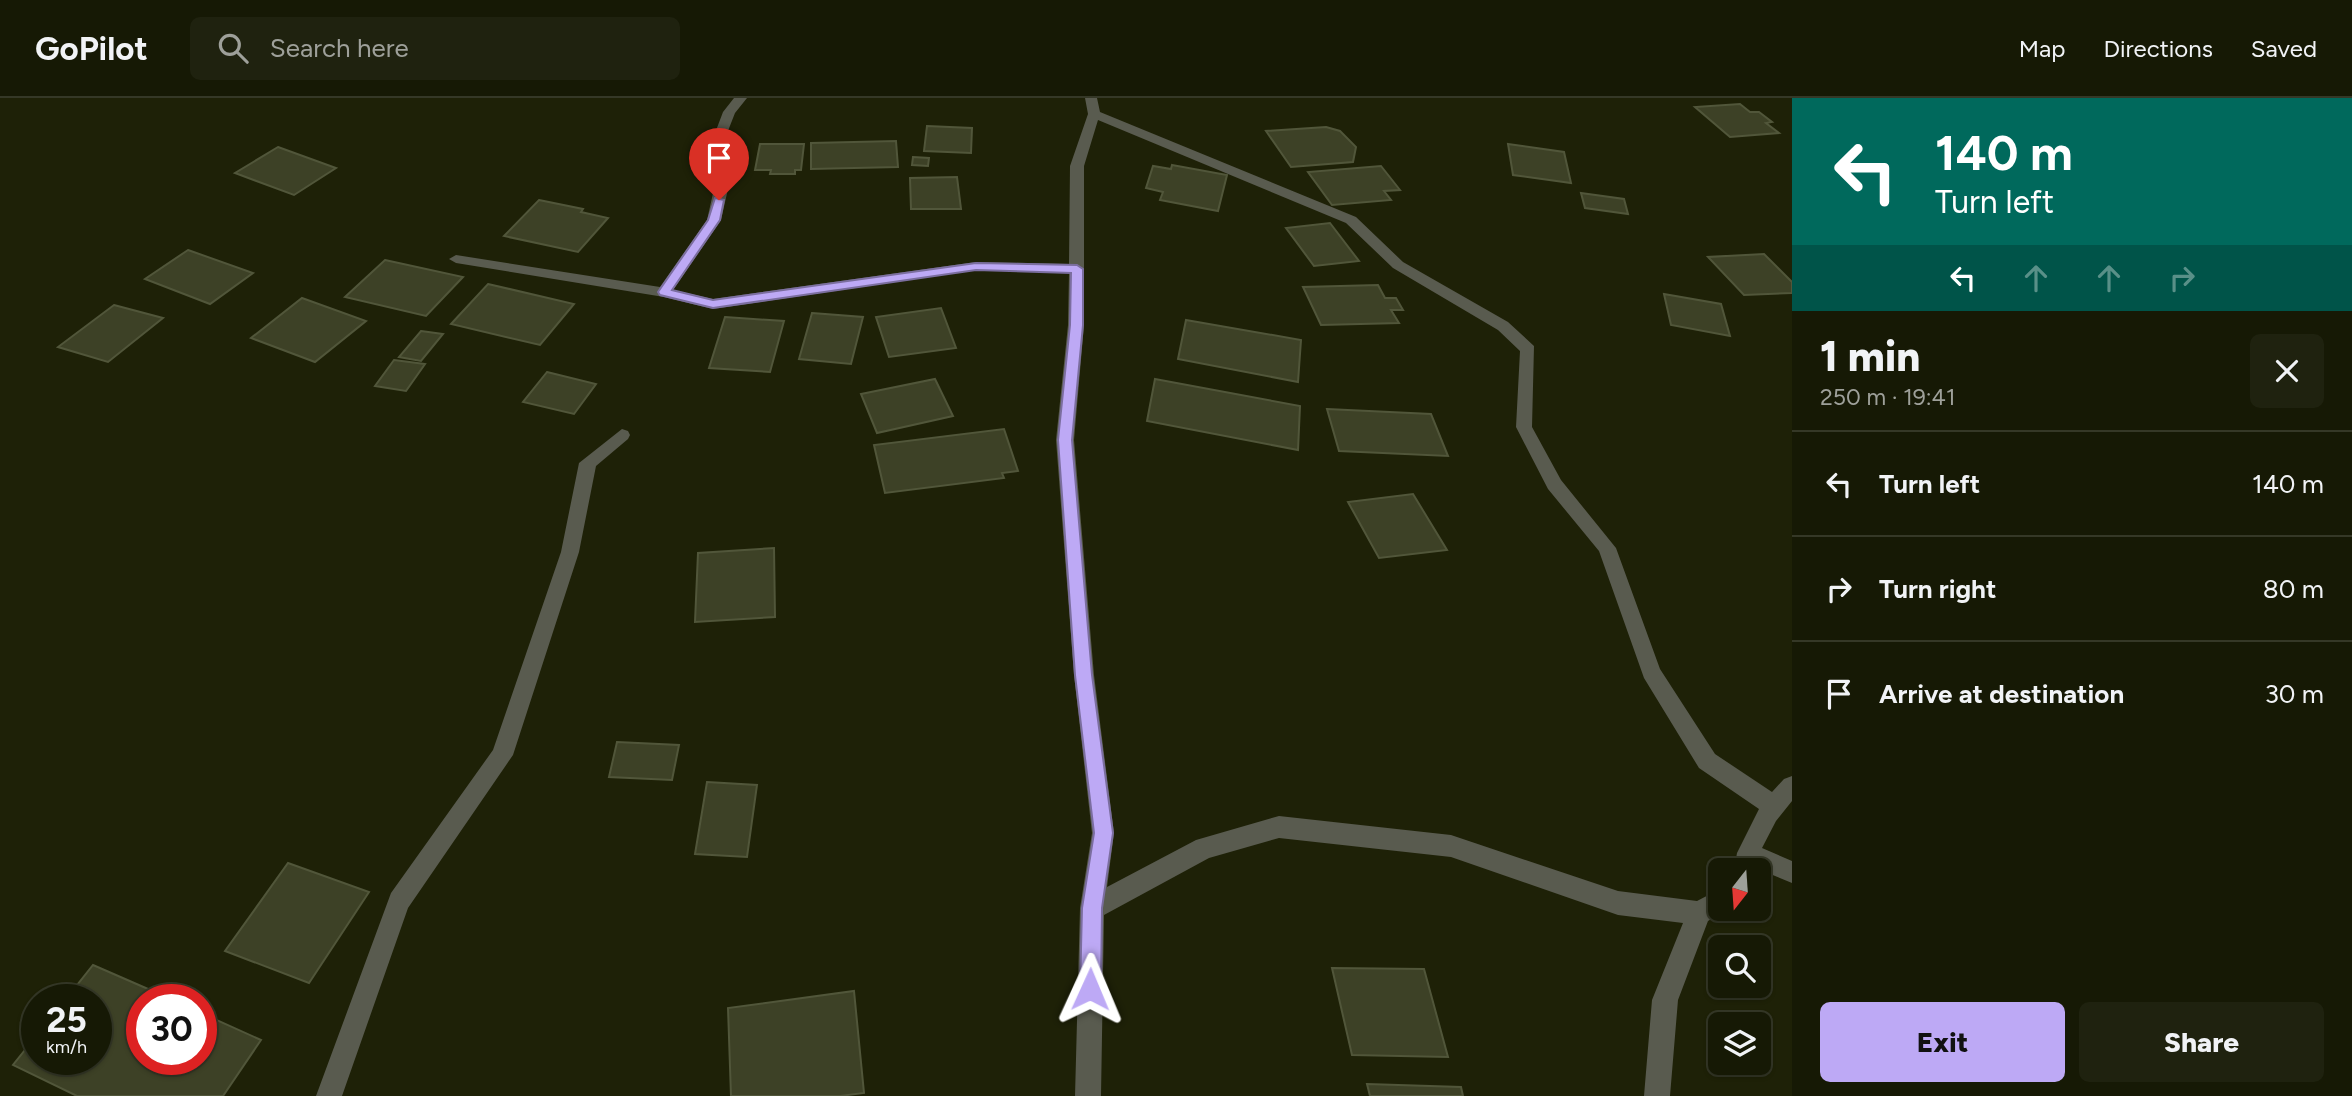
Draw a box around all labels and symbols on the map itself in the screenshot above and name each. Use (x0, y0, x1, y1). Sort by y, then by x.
pin (689, 128, 749, 200)
north arrow (1708, 858, 1771, 920)
position arrow (1053, 952, 1127, 1026)
speed limit sign: 30 (126, 984, 217, 1075)

